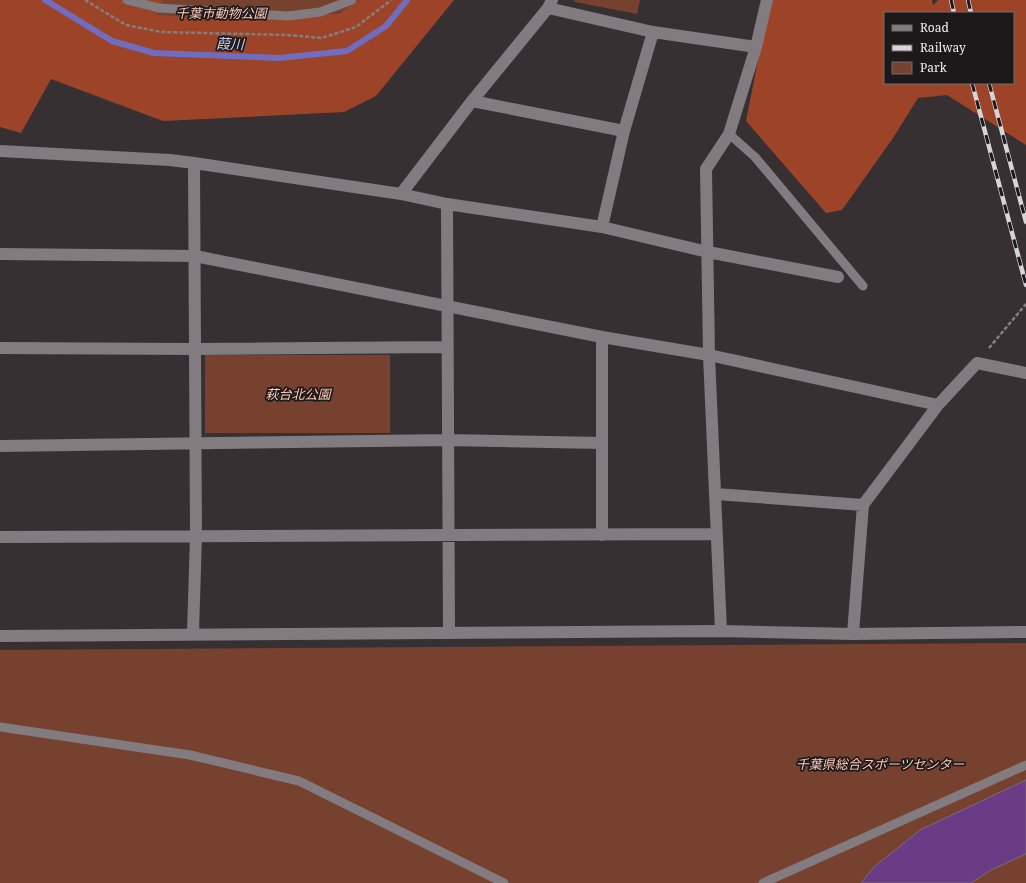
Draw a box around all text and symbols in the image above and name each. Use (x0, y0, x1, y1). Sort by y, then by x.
park label: 千葉市動物公園 (175, 4, 268, 22)
legend (884, 12, 1014, 84)
text: Road (920, 19, 950, 36)
water label: 葭川 (216, 34, 246, 54)
text: Railway (920, 39, 966, 56)
text: Park (920, 59, 948, 76)
park label: 萩台北公園 (265, 385, 332, 403)
park label: 千葉県総合スポーツセンター (796, 755, 965, 773)

